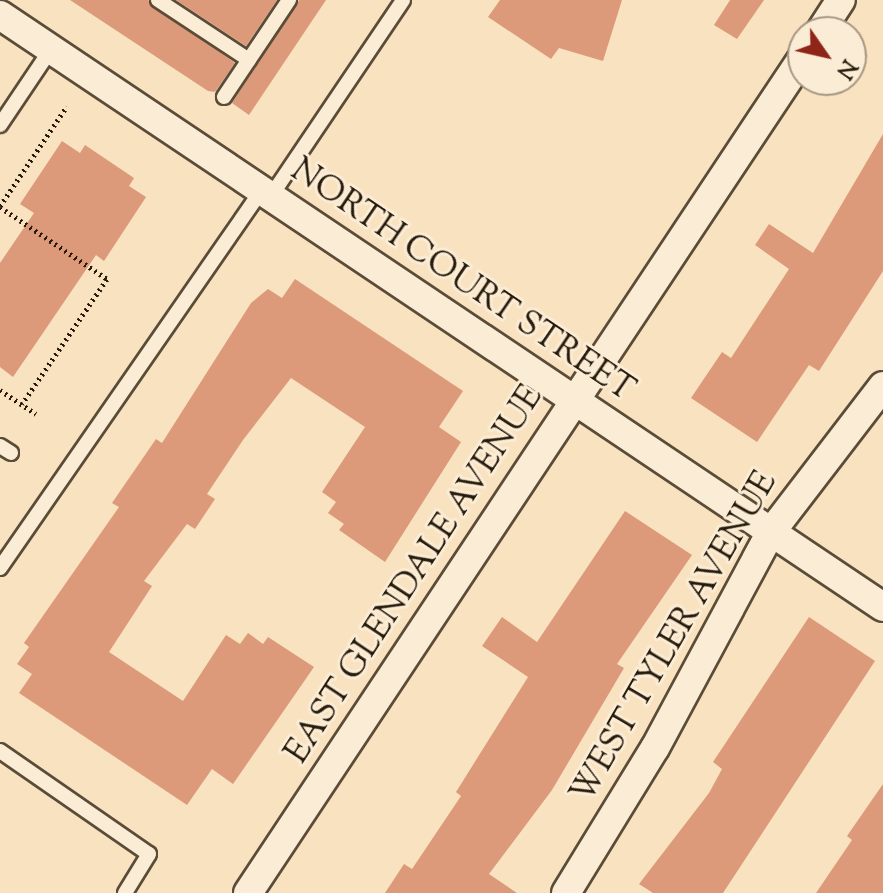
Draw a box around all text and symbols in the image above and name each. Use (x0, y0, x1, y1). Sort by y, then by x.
north arrow (787, 16, 867, 96)
text: N (827, 52, 863, 85)
street label: NORTH COURT STREET (282, 151, 642, 411)
street label: EAST GLENDALE AVENUE (277, 378, 553, 772)
street label: WEST TYLER AVENUE (563, 465, 787, 811)

